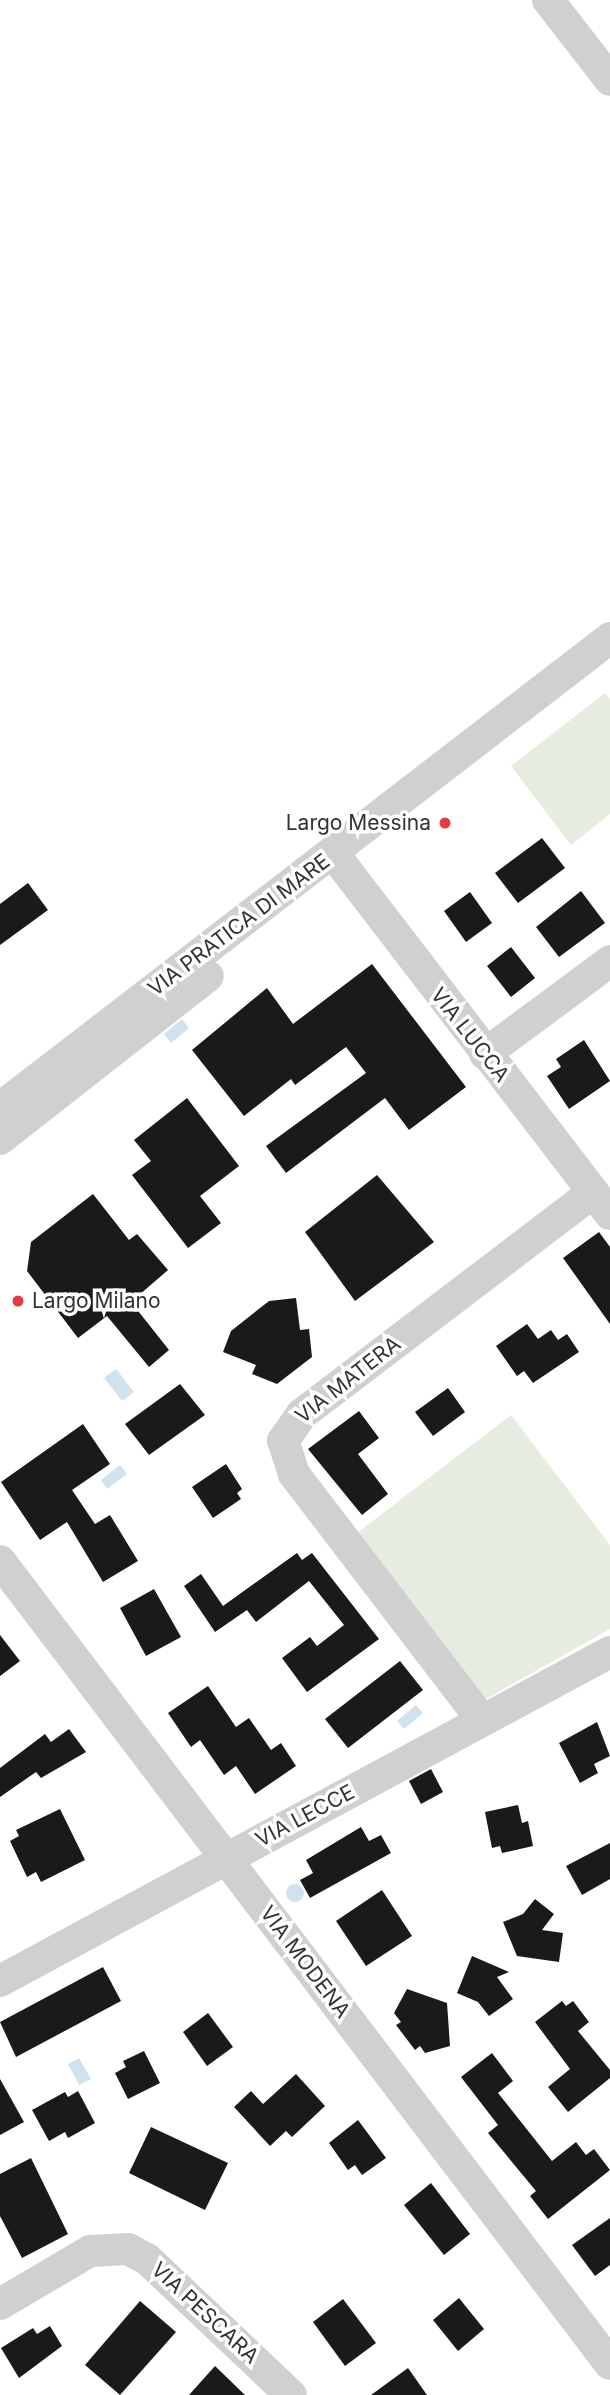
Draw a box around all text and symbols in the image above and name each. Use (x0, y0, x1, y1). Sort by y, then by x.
place label: Largo Messina (286, 810, 431, 836)
marker: Largo Messina (437, 815, 453, 831)
street label: VIA PRATICA DI MARE (143, 848, 335, 1002)
street label: VIA LUCCA (425, 983, 515, 1087)
place label: Largo Milano (32, 1288, 161, 1314)
marker: Largo Milano (10, 1293, 26, 1309)
street label: VIA MATERA (290, 1331, 406, 1429)
street label: VIA LECCE (251, 1779, 359, 1853)
street label: VIA MODENA (255, 1901, 355, 2023)
street label: VIA PESCARA (146, 2257, 264, 2369)

